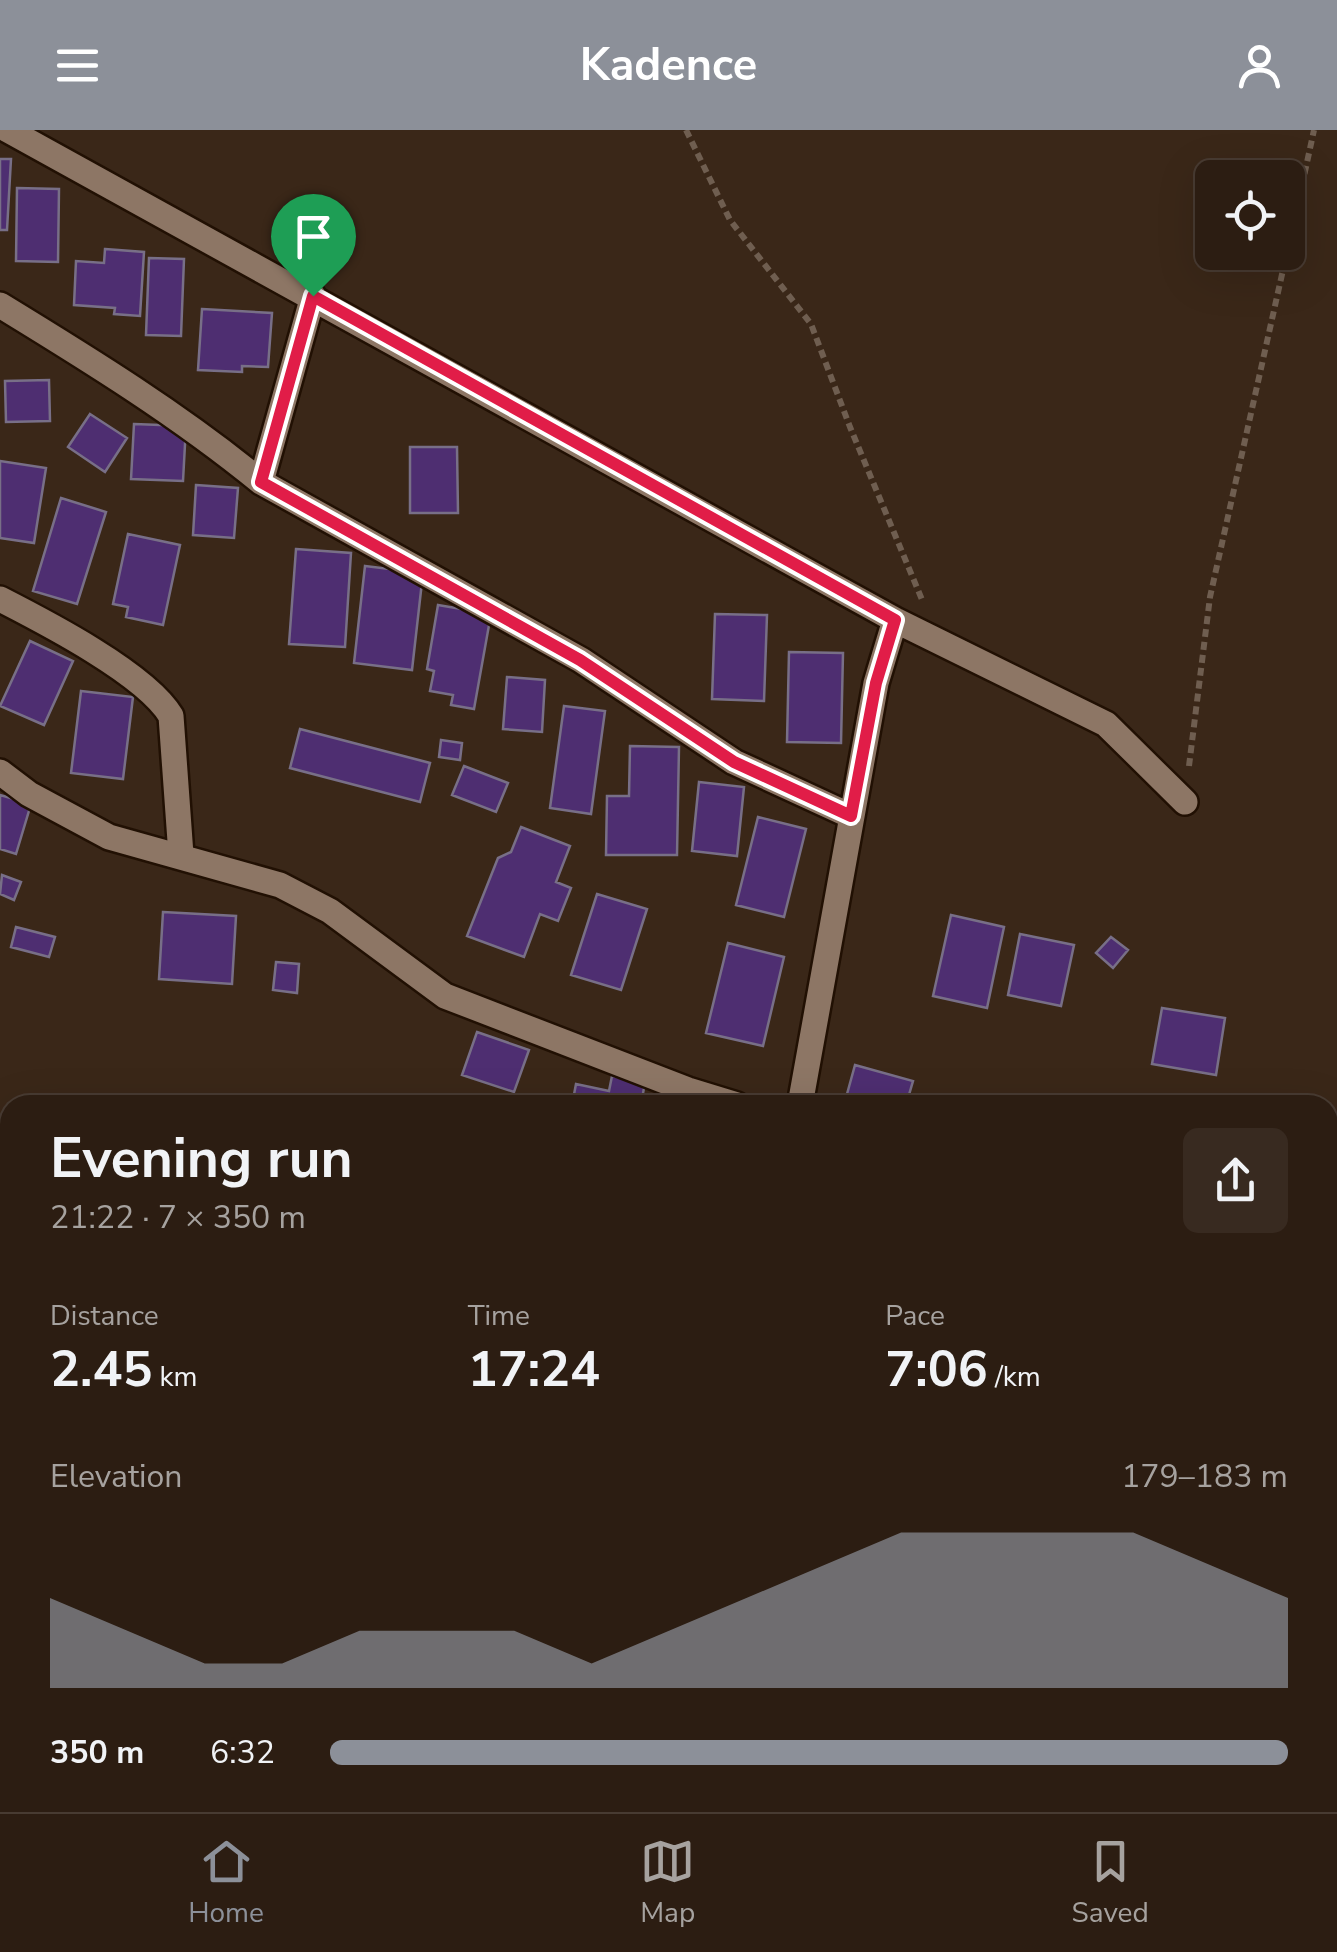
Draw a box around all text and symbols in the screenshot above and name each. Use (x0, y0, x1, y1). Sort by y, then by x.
text: Kadence (580, 35, 757, 96)
icon: menu (50, 38, 105, 93)
icon: person (1232, 38, 1287, 93)
map controls (1195, 160, 1305, 270)
button: locate (1195, 160, 1305, 270)
pin (271, 194, 356, 297)
icon: arrive (286, 209, 341, 264)
text: Evening run (50, 1121, 353, 1196)
button: share (1183, 1128, 1288, 1233)
text: 21:22 · 7 × 350 m (50, 1196, 306, 1239)
text: Distance (50, 1297, 159, 1335)
text: Time (468, 1297, 530, 1335)
text: Pace (885, 1297, 945, 1335)
text: 2.45 (50, 1335, 152, 1404)
text: 17:24 (468, 1335, 600, 1404)
text: 7:06 (885, 1335, 988, 1404)
text: km (152, 1358, 198, 1396)
text: /km (988, 1358, 1041, 1396)
text: Elevation (50, 1455, 183, 1498)
text: 179–183 m (1121, 1455, 1288, 1498)
text: 350 m (50, 1731, 144, 1774)
text: 6:32 (210, 1731, 275, 1774)
tab: Home (188, 1834, 264, 1932)
tab: Map (640, 1834, 695, 1932)
tab: Saved (1071, 1834, 1149, 1932)

